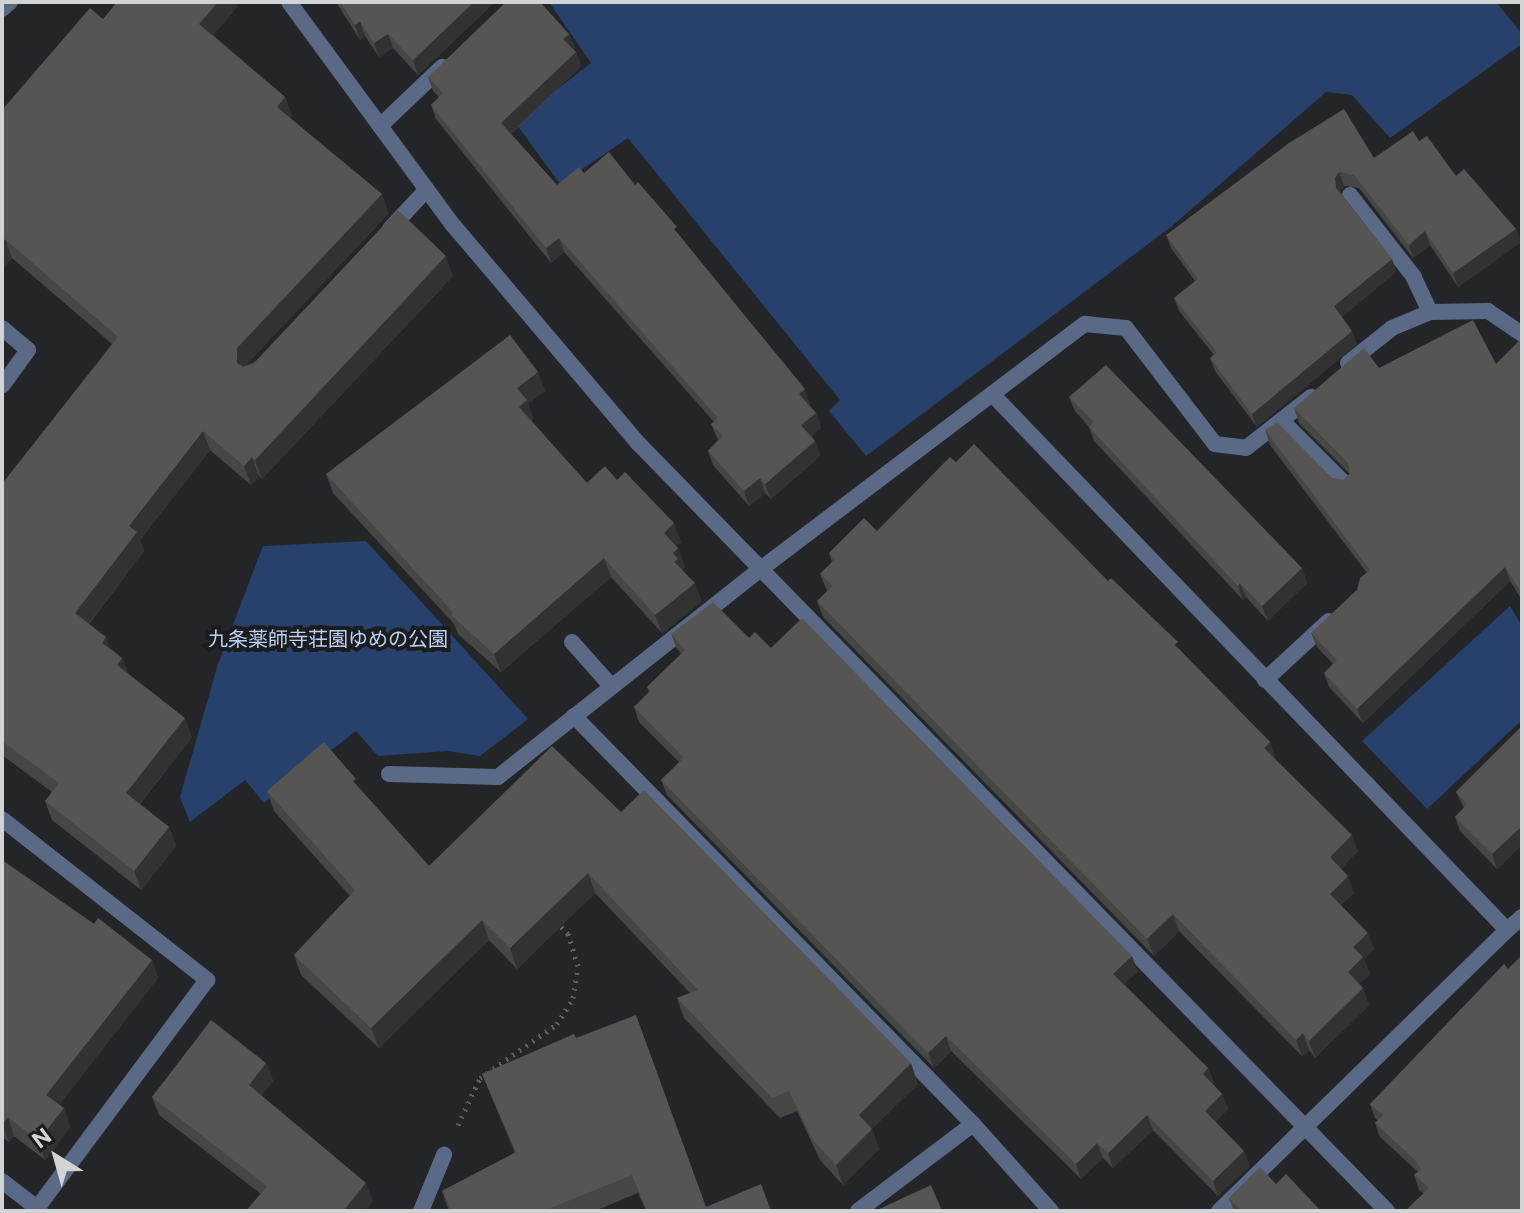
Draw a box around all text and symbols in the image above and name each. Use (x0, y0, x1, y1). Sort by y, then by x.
park label: 九条薬師寺荘園ゆめの公園 (208, 627, 448, 651)
north arrow (16, 1117, 96, 1197)
text: N (27, 1122, 56, 1153)

